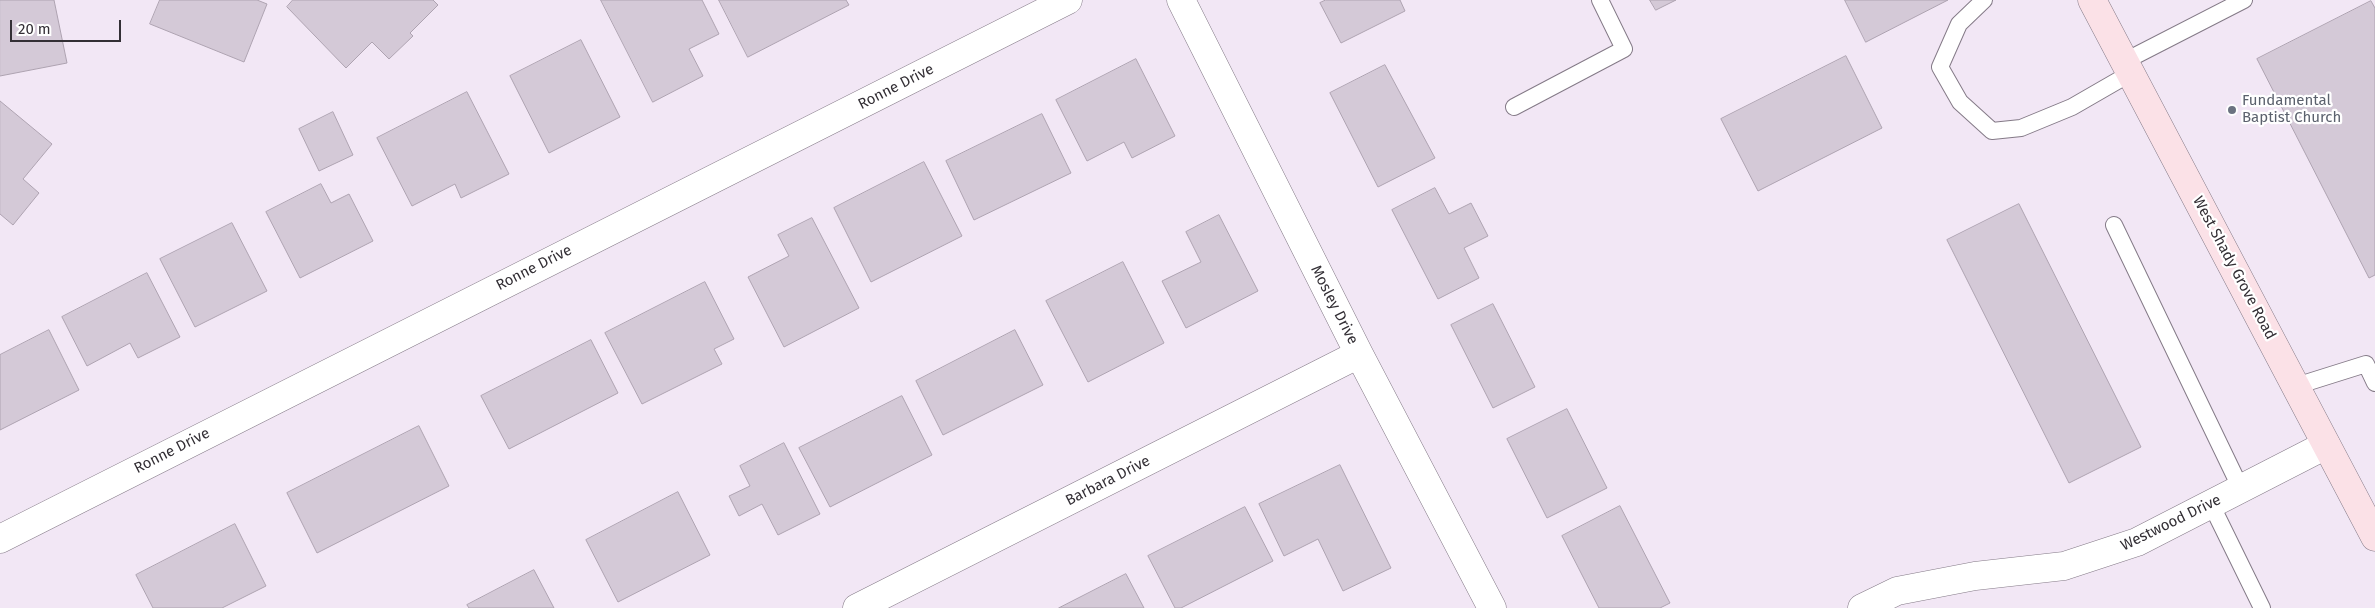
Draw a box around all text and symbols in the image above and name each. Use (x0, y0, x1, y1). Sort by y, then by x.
scale bar (12, 10, 124, 42)
text: 20 m (18, 20, 51, 38)
street label: Ronne Drive (855, 60, 937, 114)
place label: Fundamental Baptist Church (2242, 92, 2341, 127)
marker: Fundamental Baptist Church (2226, 104, 2238, 116)
street label: West Shady Grove Road (2189, 193, 2279, 343)
street label: Ronne Drive (493, 241, 575, 295)
street label: Mosley Drive (1306, 262, 1362, 348)
street label: Ronne Drive (131, 424, 213, 478)
street label: Barbara Drive (1063, 452, 1153, 510)
street label: Westwood Drive (2118, 491, 2224, 555)

